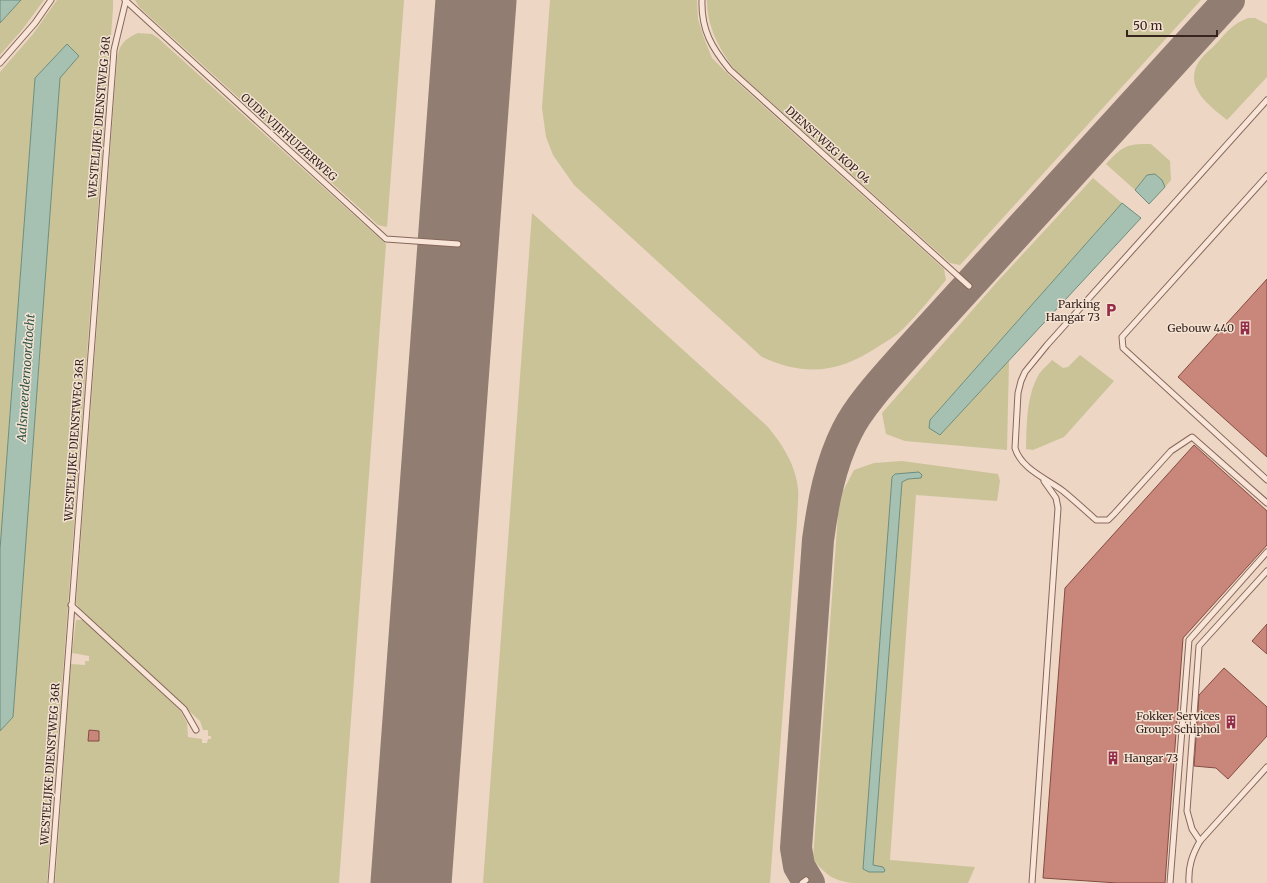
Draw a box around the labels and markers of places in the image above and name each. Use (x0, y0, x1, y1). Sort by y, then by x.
place label: Parking Hangar 73 (1046, 297, 1100, 324)
parking icon: Parking Hangar 73 (1103, 302, 1119, 318)
building icon: Gebouw 440 (1237, 320, 1253, 336)
place label: Gebouw 440 (1168, 321, 1234, 335)
place label: Fokker Services Group: Schiphol (1136, 709, 1221, 736)
building icon: Fokker Services Group: Schiphol (1223, 714, 1239, 730)
building icon: Hangar 73 (1105, 750, 1121, 766)
place label: Hangar 73 (1124, 751, 1178, 765)

